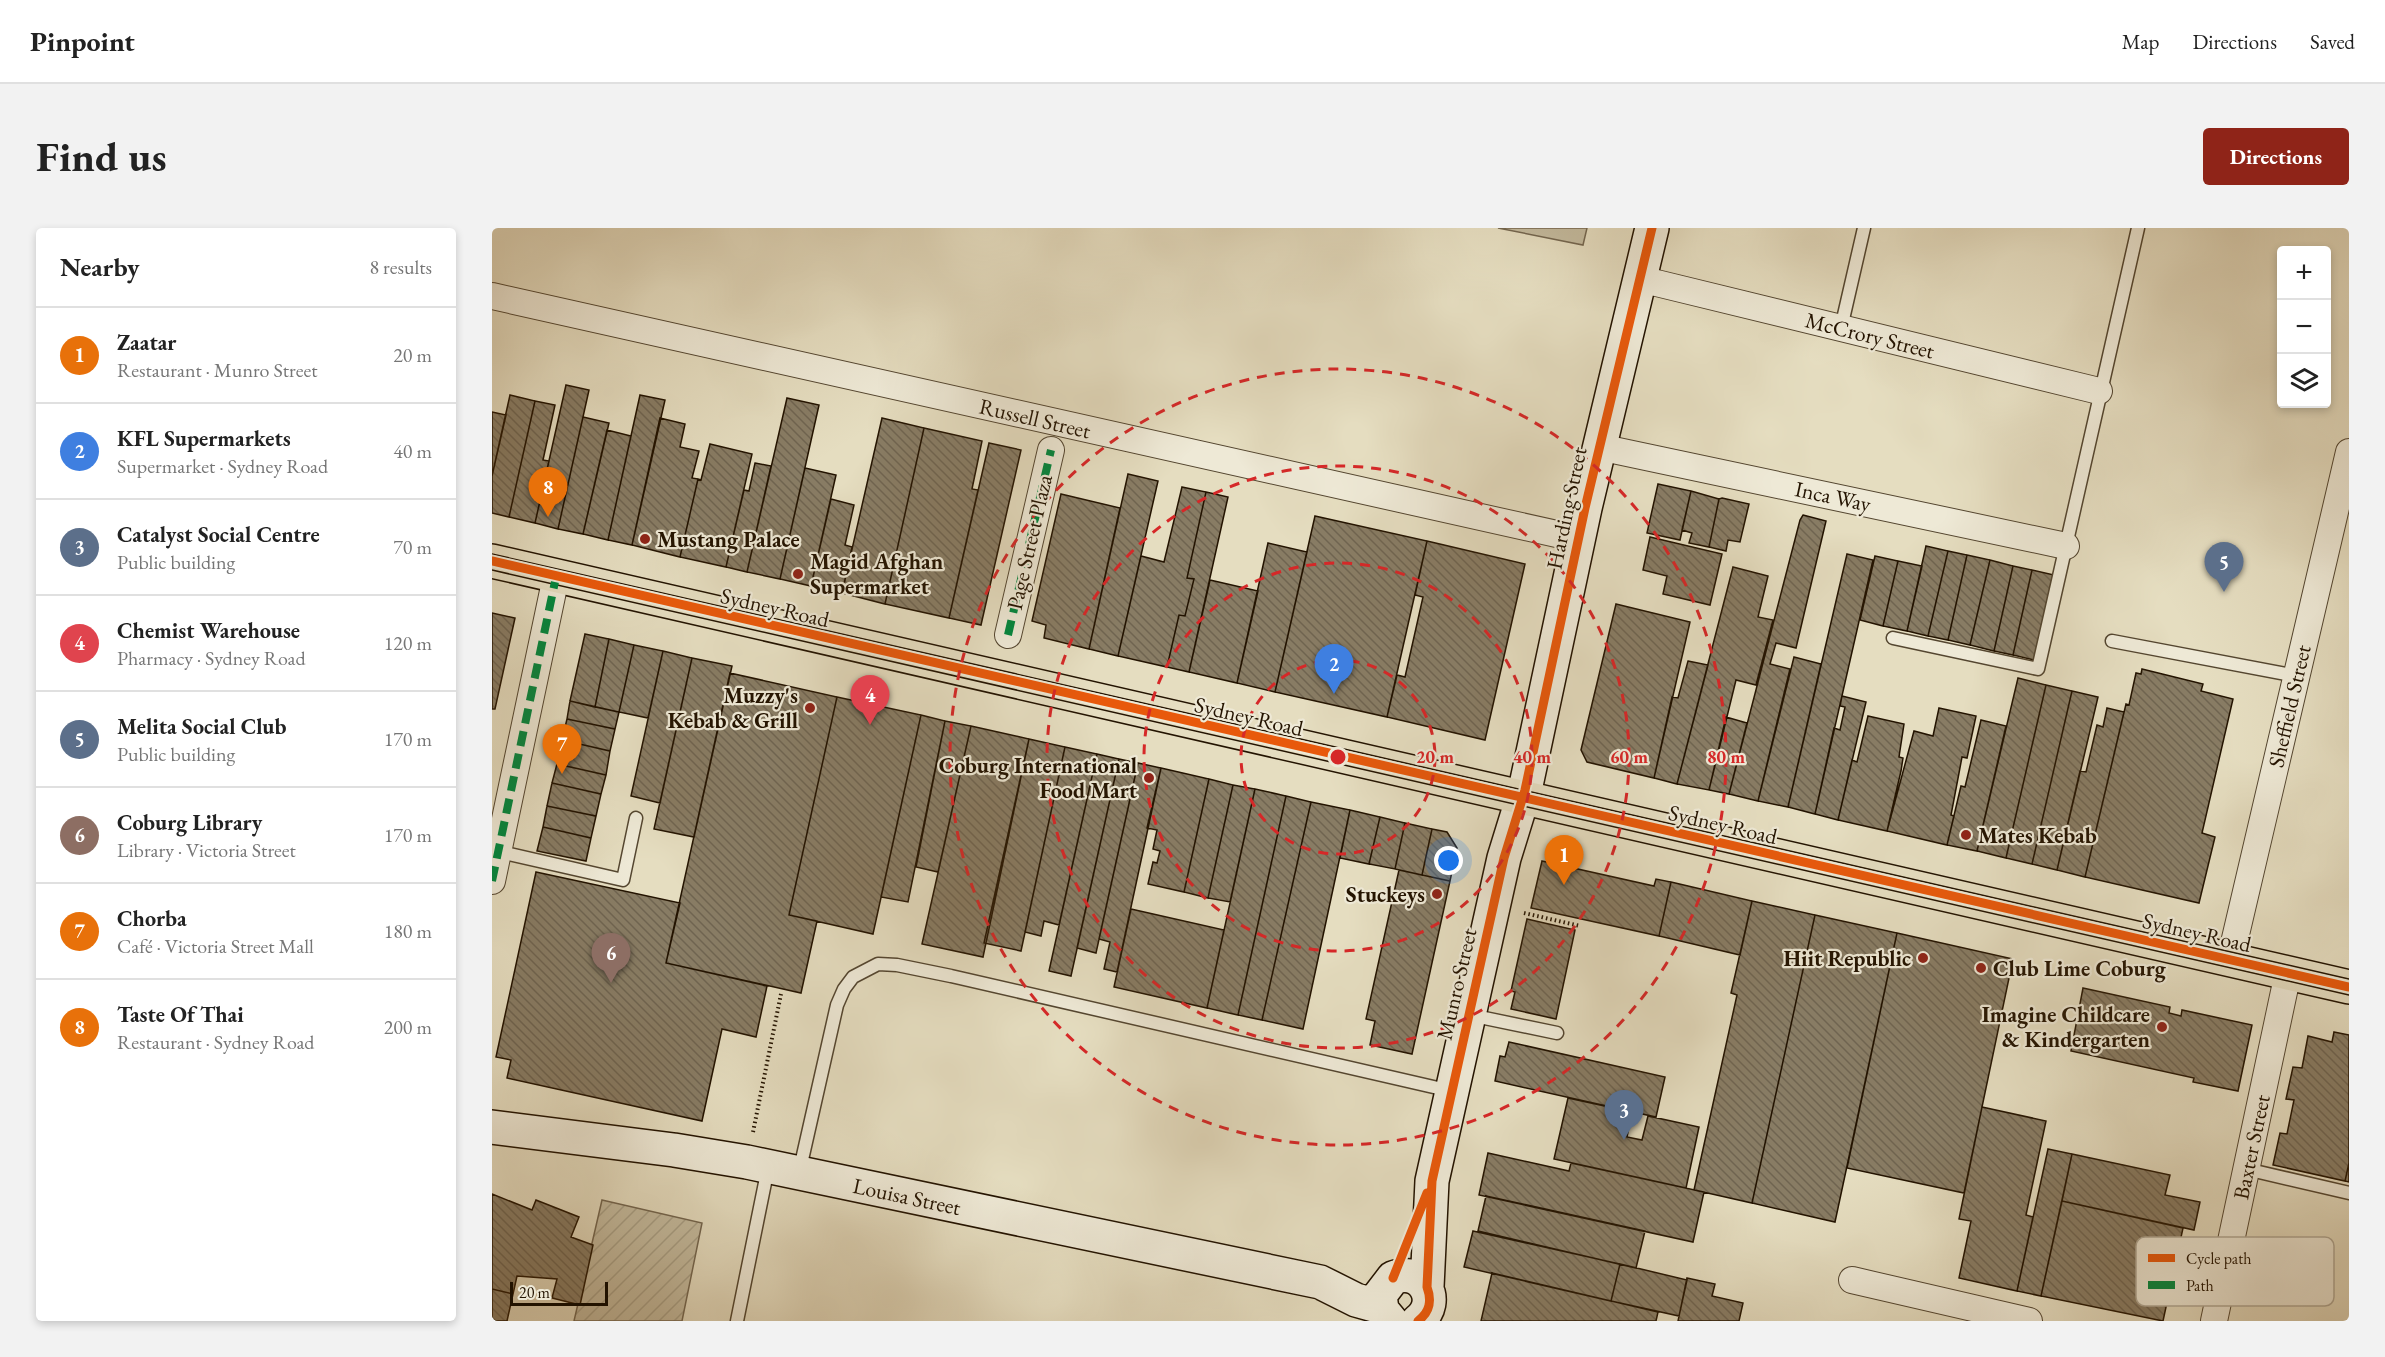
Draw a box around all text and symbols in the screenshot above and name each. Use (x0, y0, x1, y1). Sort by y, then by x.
text: Pinpoint (30, 23, 135, 59)
text: Map (2122, 28, 2159, 55)
text: Directions (2192, 28, 2277, 55)
text: Saved (2310, 28, 2355, 55)
button: Directions (2203, 128, 2349, 185)
text: Find us (36, 129, 167, 184)
map controls (2277, 246, 2331, 408)
button: + (2277, 246, 2331, 300)
text: Nearby (60, 250, 140, 284)
text: 8 results (369, 254, 432, 280)
button: − (2277, 300, 2331, 354)
street label: McCrory Street (1802, 305, 1937, 366)
text: Zaatar (117, 328, 176, 357)
text: 1 (74, 342, 85, 368)
text: 20 m (393, 342, 432, 368)
button: layers (2277, 354, 2331, 408)
text: Restaurant · Munro Street (117, 357, 317, 383)
street label: Russell Street (976, 392, 1093, 445)
text: KFL Supermarkets (117, 424, 291, 453)
text: 2 (74, 438, 85, 464)
text: 40 m (393, 438, 432, 464)
street label: Harding Street (1539, 444, 1594, 572)
text: Supermarket · Sydney Road (117, 453, 328, 479)
pin: 8 (528, 468, 568, 517)
street label: Page Street Plaza (1000, 471, 1059, 613)
street label: Inca Way (1792, 474, 1874, 519)
text: Catalyst Social Centre (117, 520, 320, 549)
place label: Mustang Palace (657, 525, 800, 554)
marker: Mustang Palace (638, 532, 652, 546)
text: 3 (74, 534, 85, 560)
text: 70 m (393, 534, 432, 560)
pin: 5 (2204, 542, 2244, 592)
place label: Magid Afghan Supermarket (810, 547, 944, 601)
text: Public building (117, 549, 235, 575)
marker: Magid Afghan Supermarket (791, 567, 805, 581)
street label: Sydney Road (718, 581, 833, 634)
text: Chemist Warehouse (117, 616, 300, 645)
text: 4 (74, 630, 85, 656)
text: 120 m (384, 630, 432, 656)
street label: Sheffield Street (2261, 642, 2318, 770)
pin: 2 (1314, 644, 1354, 694)
text: Pharmacy · Sydney Road (117, 645, 306, 671)
pin: 4 (850, 676, 890, 725)
place label: Muzzy's Kebab & Grill (668, 681, 798, 735)
street label: Sydney Road (1192, 690, 1307, 743)
marker: Muzzy's Kebab & Grill (803, 701, 817, 715)
text: Melita Social Club (117, 712, 286, 741)
pin: 7 (542, 724, 582, 774)
text: 5 (74, 726, 85, 752)
text: 170 m (384, 726, 432, 752)
text: Public building (117, 741, 235, 767)
text: 20 m (1416, 745, 1454, 768)
text: 40 m (1513, 745, 1551, 768)
text: 60 m (1610, 745, 1648, 768)
text: 80 m (1707, 745, 1745, 768)
centre of rings (1328, 747, 1348, 767)
place label: Coburg International Food Mart (939, 751, 1138, 805)
marker: Coburg International Food Mart (1142, 771, 1156, 785)
street label: Sydney Road (1666, 798, 1781, 851)
text: Coburg Library (117, 808, 262, 837)
place label: Mates Kebab (1978, 821, 2097, 850)
text: 6 (74, 822, 85, 848)
text: 170 m (384, 822, 432, 848)
marker: Mates Kebab (1959, 828, 1973, 842)
pin: 1 (1544, 836, 1584, 885)
text: Library · Victoria Street (117, 837, 296, 863)
your location (1434, 846, 1463, 875)
place label: Stuckeys (1346, 880, 1425, 909)
marker: Stuckeys (1430, 887, 1444, 901)
text: Chorba (117, 904, 187, 933)
street label: Sydney Road (2140, 906, 2255, 959)
text: 7 (74, 918, 85, 944)
text: 180 m (384, 918, 432, 944)
street label: Munro Street (1430, 925, 1483, 1043)
text: Café · Victoria Street Mall (117, 933, 314, 959)
pin: 6 (592, 934, 630, 983)
place label: Hiit Republic (1783, 944, 1911, 973)
marker: Hiit Republic (1916, 951, 1930, 965)
place label: Club Lime Coburg (1993, 954, 2167, 983)
marker: Club Lime Coburg (1974, 961, 1988, 975)
text: Taste Of Thai (117, 1000, 244, 1029)
place label: Imagine Childcare & Kindergarten (1982, 1000, 2151, 1054)
text: 8 (74, 1014, 85, 1040)
text: 200 m (384, 1014, 432, 1040)
marker: Imagine Childcare & Kindergarten (2155, 1020, 2169, 1034)
text: Restaurant · Sydney Road (117, 1029, 314, 1055)
pin: 3 (1604, 1090, 1644, 1140)
street label: Baxter Street (2226, 1092, 2277, 1202)
street label: Louisa Street (850, 1171, 963, 1222)
legend (2136, 1237, 2334, 1306)
text: Cycle path (2186, 1248, 2251, 1269)
text: Path (2186, 1275, 2214, 1296)
scale bar (510, 1279, 608, 1306)
text: 20 m (519, 1282, 550, 1303)

